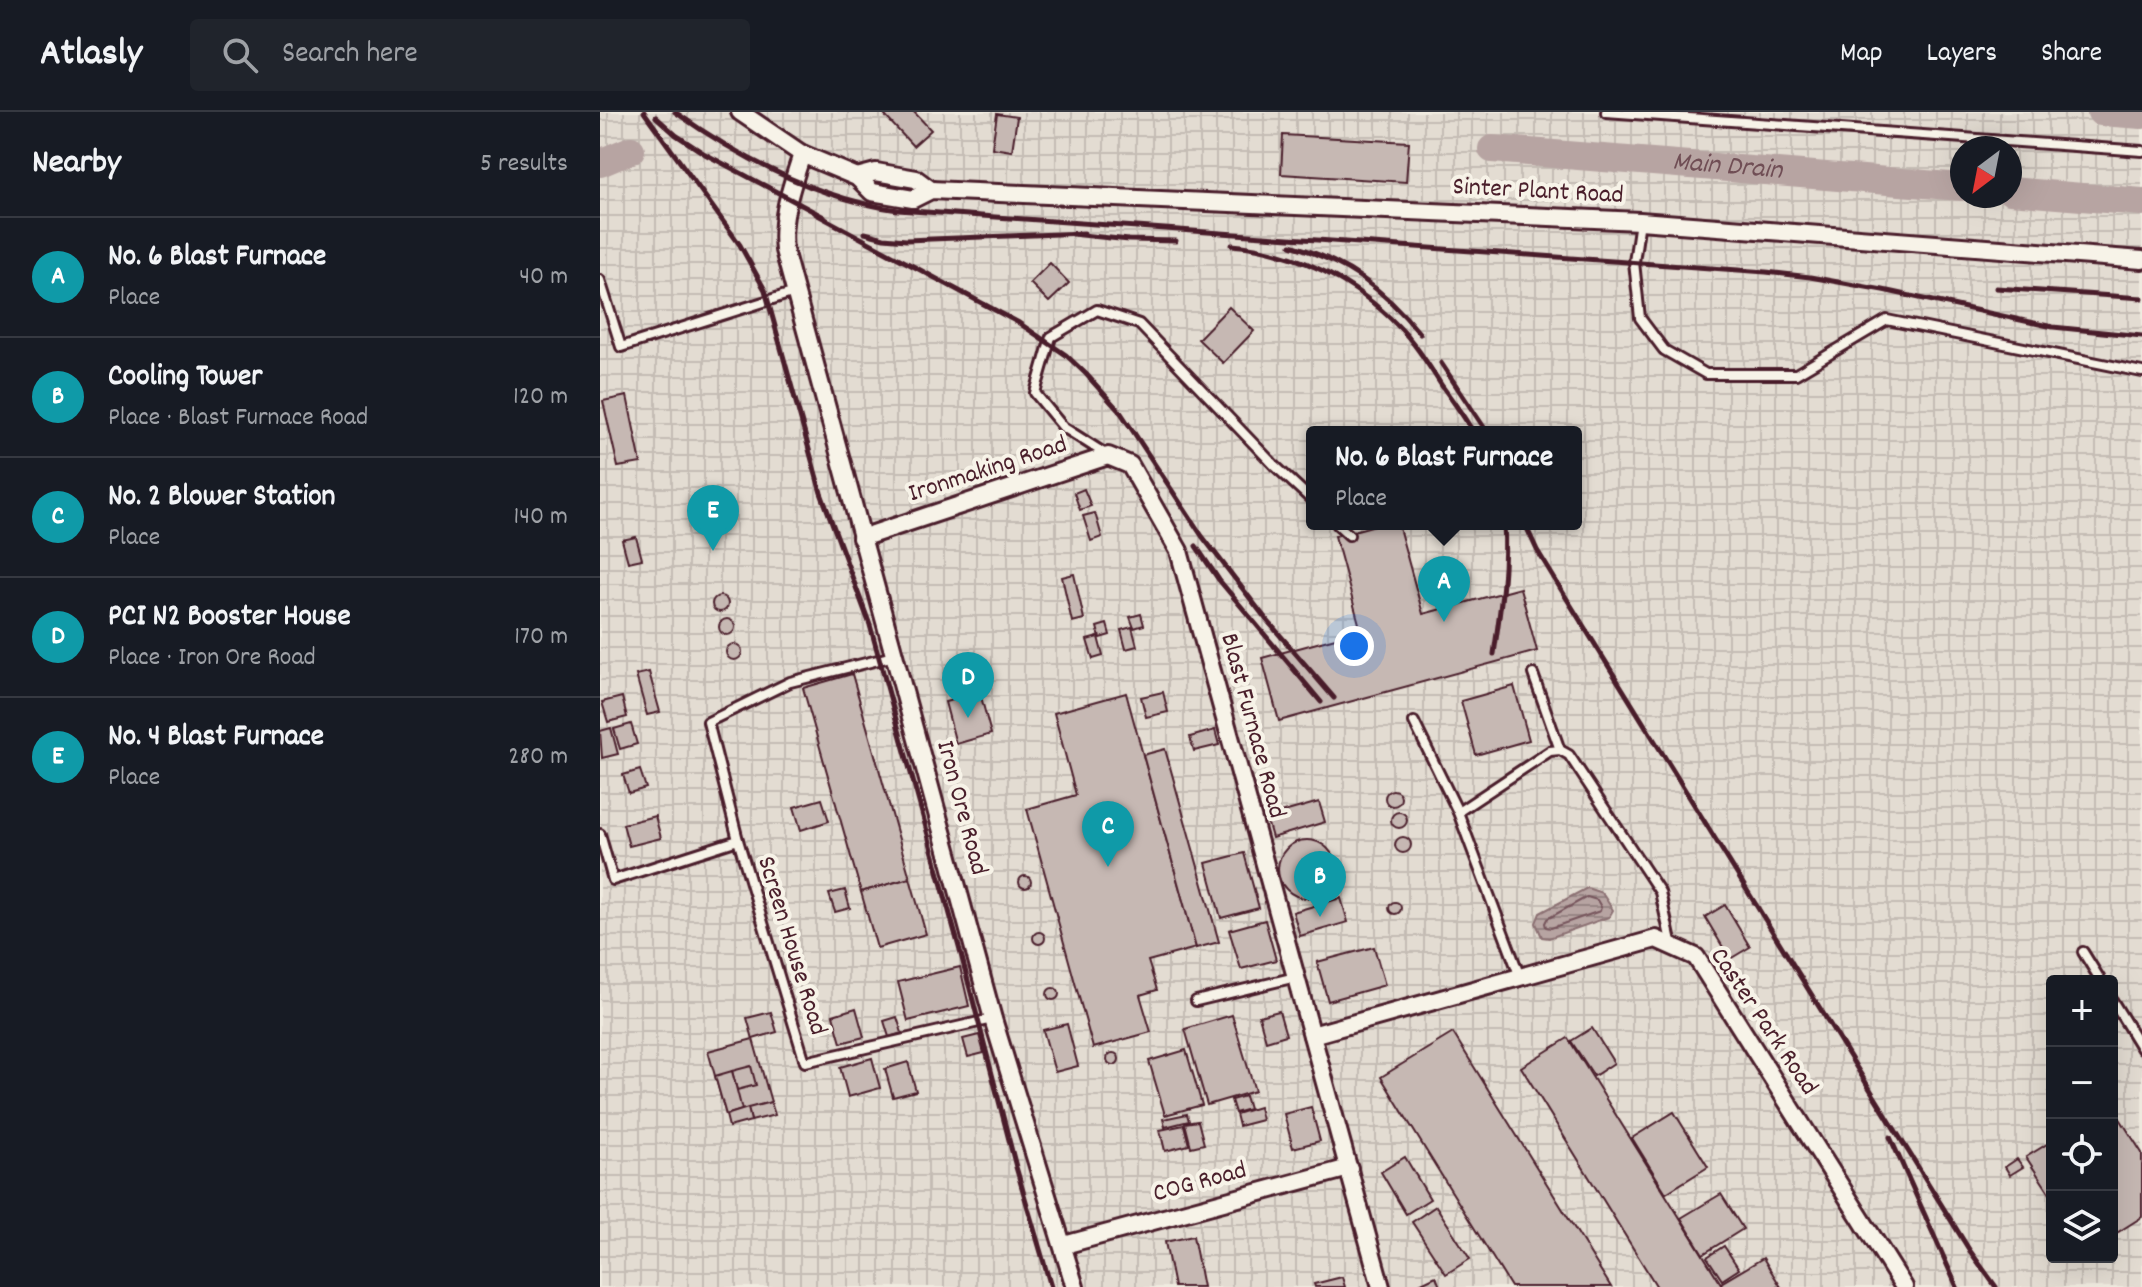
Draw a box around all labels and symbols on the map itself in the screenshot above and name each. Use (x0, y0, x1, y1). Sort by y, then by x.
north arrow (1950, 136, 2022, 208)
water label: Main Drain (1671, 144, 1785, 192)
street label: Sinter Plant Road (1452, 169, 1624, 215)
street label: Ironmaking Road (904, 427, 1072, 513)
pin: E (687, 485, 739, 551)
pin: A (1418, 556, 1470, 622)
your location (1334, 626, 1374, 666)
street label: Blast Furnace Road (1210, 629, 1294, 823)
pin: D (942, 652, 994, 718)
street label: Iron Ore Road (925, 737, 997, 879)
pin: C (1082, 801, 1134, 867)
pin: B (1294, 851, 1346, 917)
street label: Screen House Road (746, 852, 836, 1040)
street label: Caster Park Road (1700, 941, 1826, 1103)
street label: COG Road (1149, 1153, 1251, 1213)

